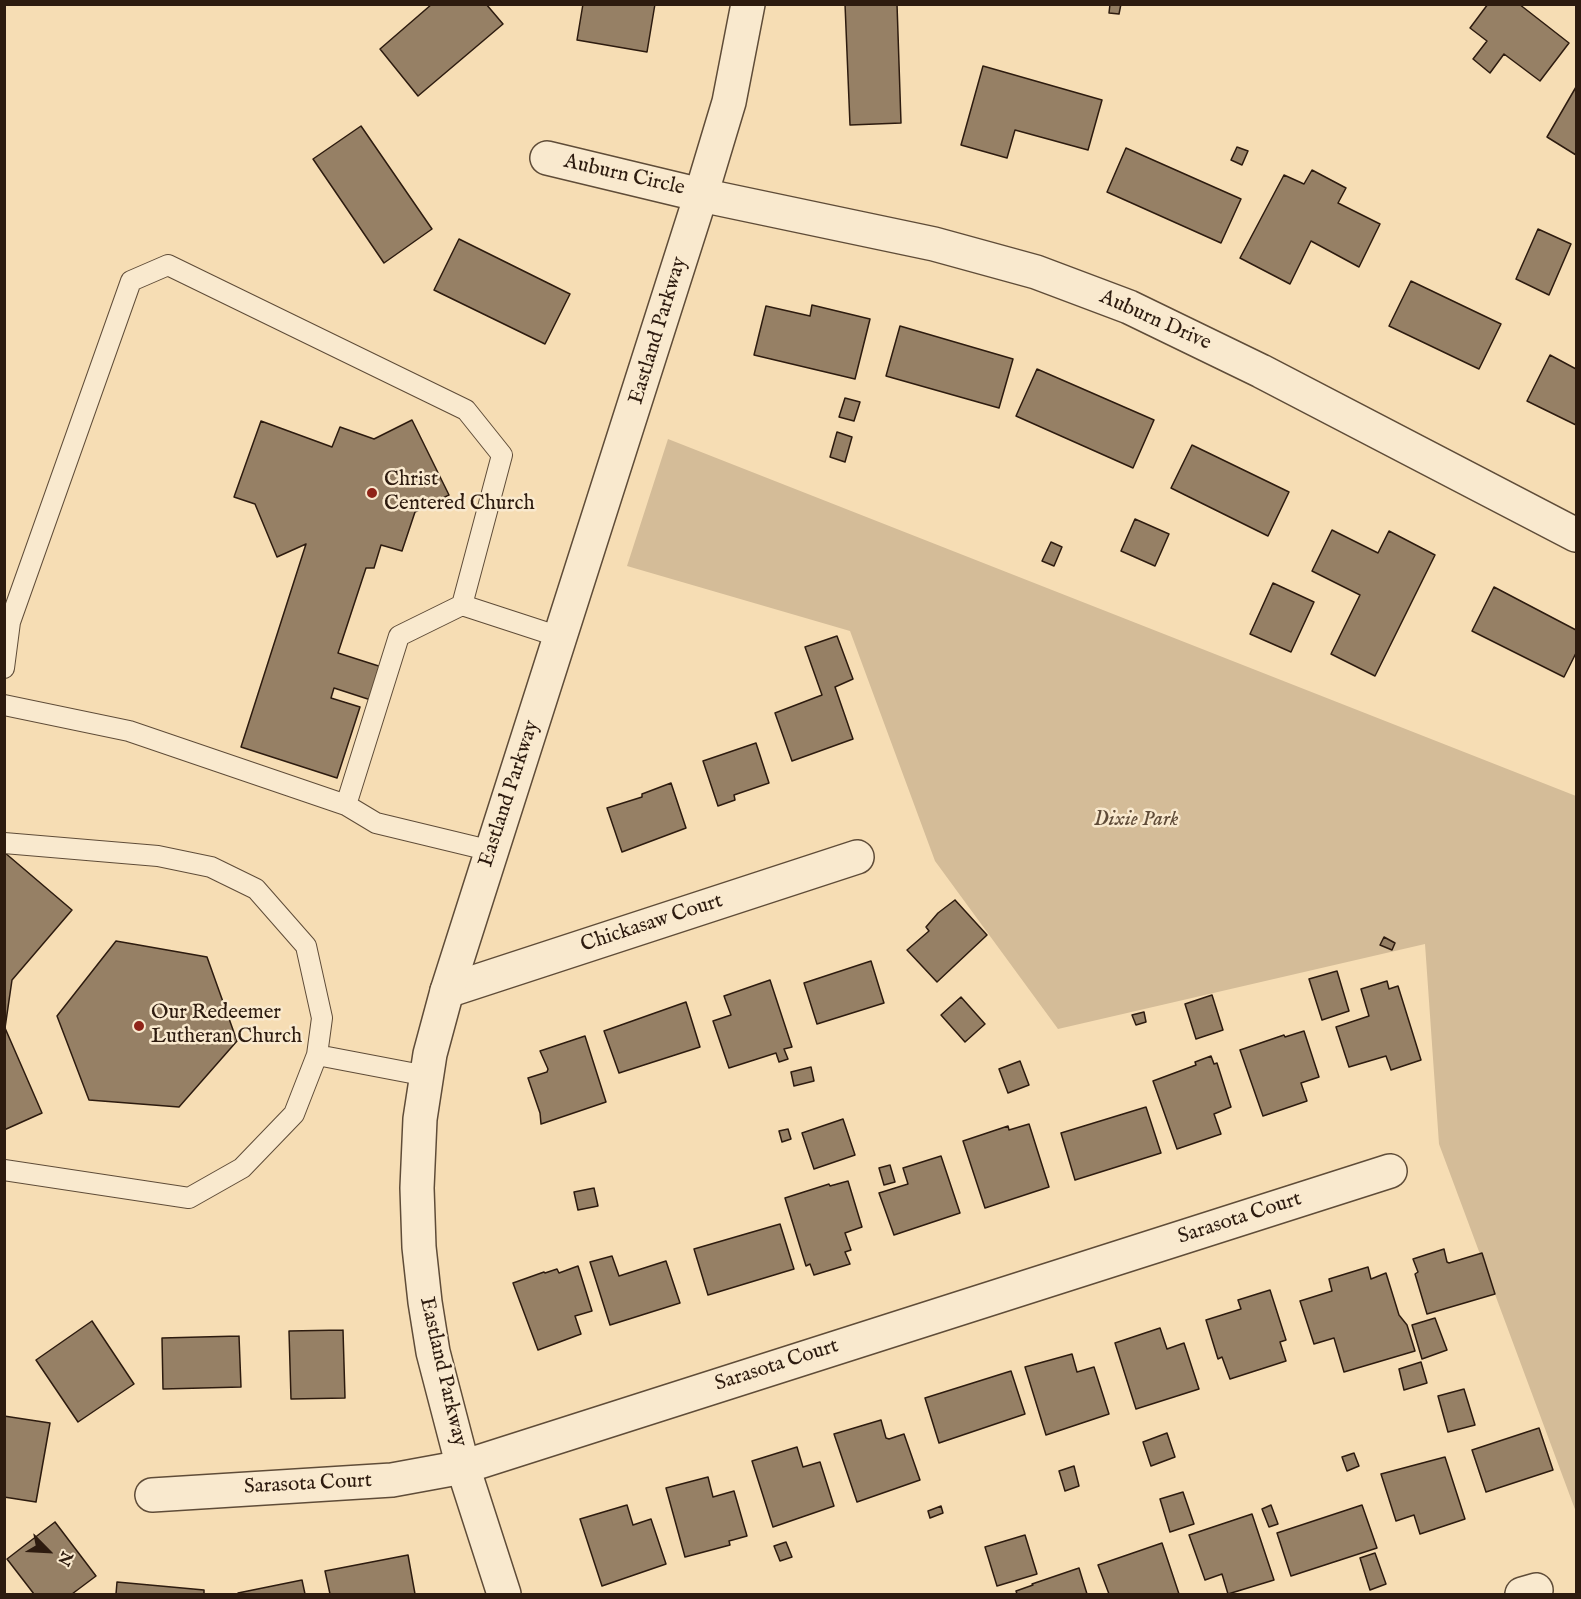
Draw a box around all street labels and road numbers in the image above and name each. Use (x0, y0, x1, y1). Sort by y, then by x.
street label: Auburn Circle (561, 150, 687, 202)
street label: Eastland Parkway (625, 254, 693, 408)
street label: Auburn Drive (1095, 285, 1215, 357)
street label: Eastland Parkway (474, 717, 546, 871)
street label: Chickasaw Court (578, 889, 726, 959)
street label: Sarasota Court (1175, 1187, 1305, 1251)
street label: Eastland Parkway (413, 1295, 471, 1449)
street label: Sarasota Court (712, 1334, 842, 1398)
street label: Sarasota Court (243, 1469, 373, 1501)

